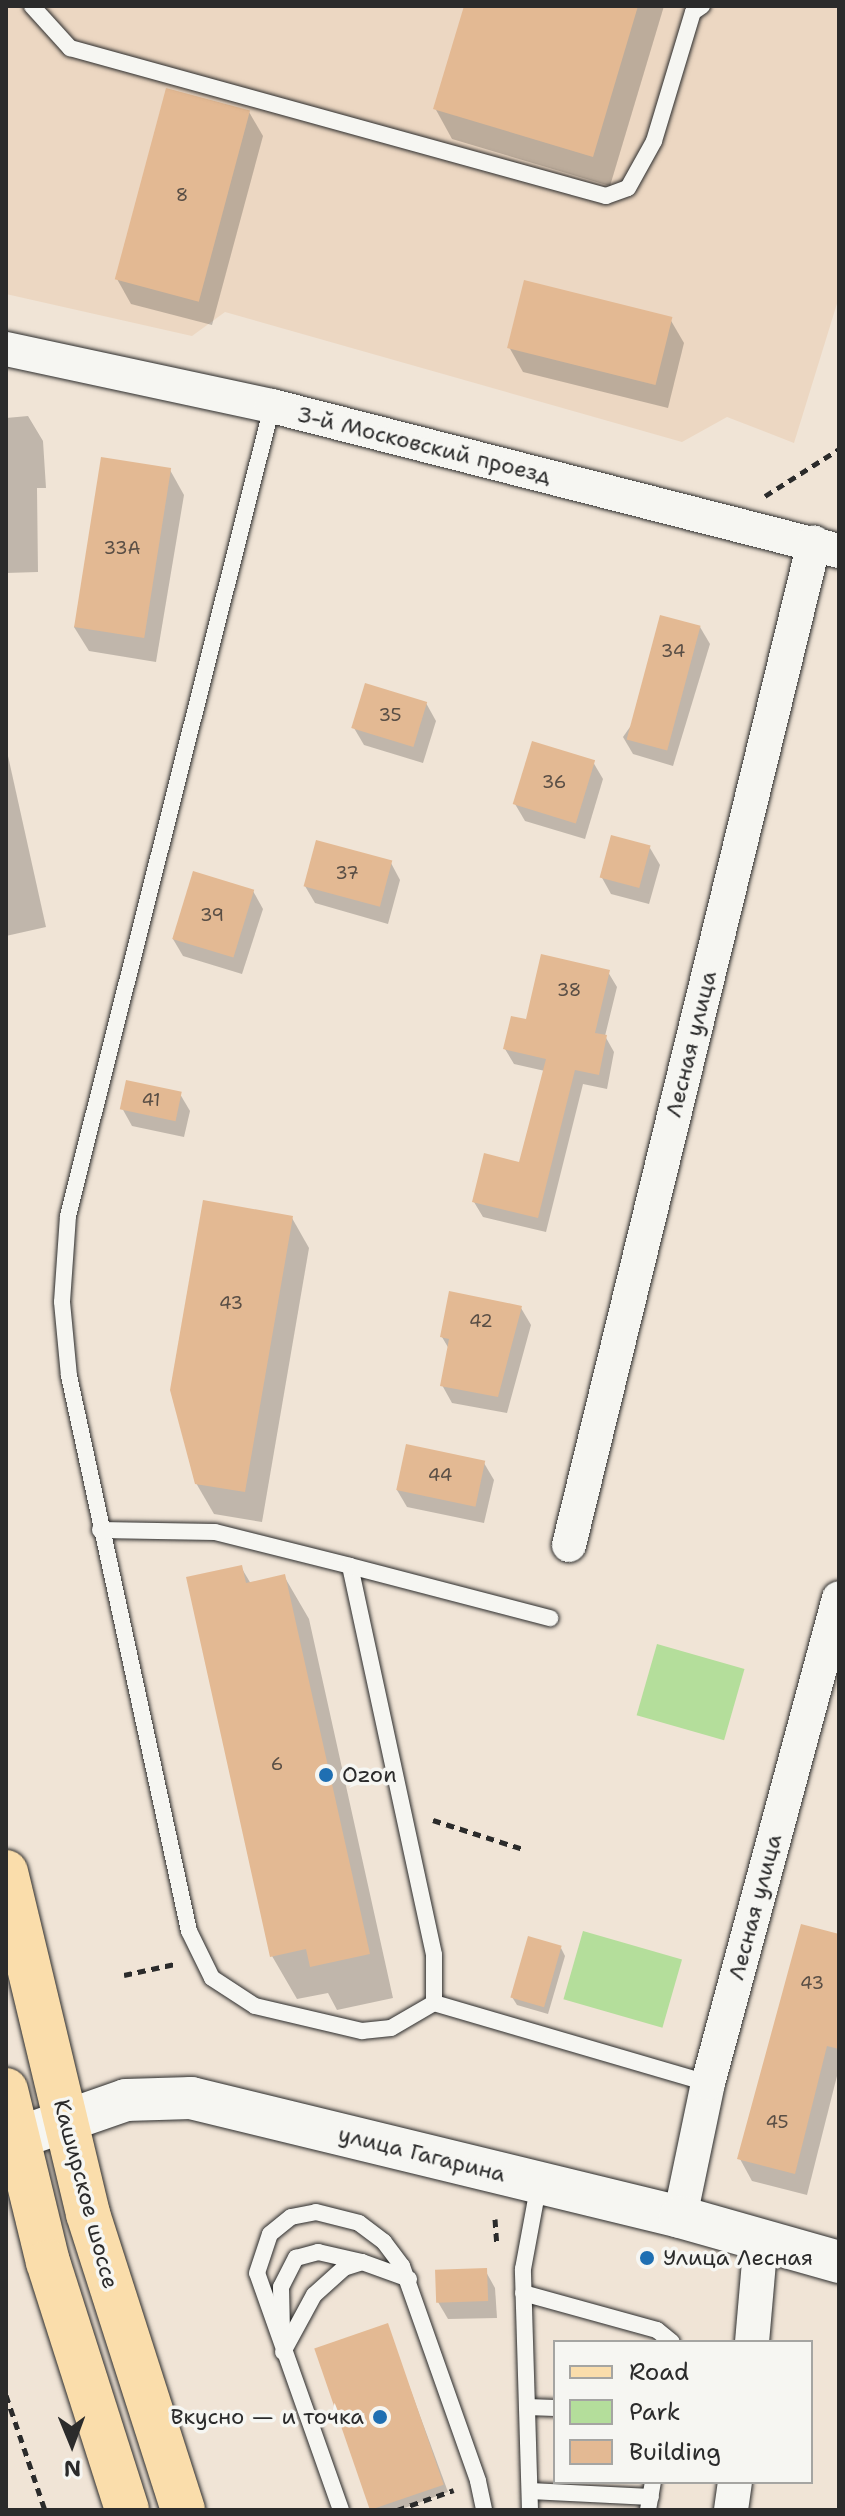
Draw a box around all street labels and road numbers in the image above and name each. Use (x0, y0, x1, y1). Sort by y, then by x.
street label: 3-й Московский проезд (294, 401, 554, 489)
street label: Лесная улица (660, 968, 722, 1120)
street label: Лесная улица (723, 1831, 787, 1983)
street label: Каширское шоссе (48, 2097, 124, 2291)
street label: улица Гагарина (336, 2120, 508, 2188)

